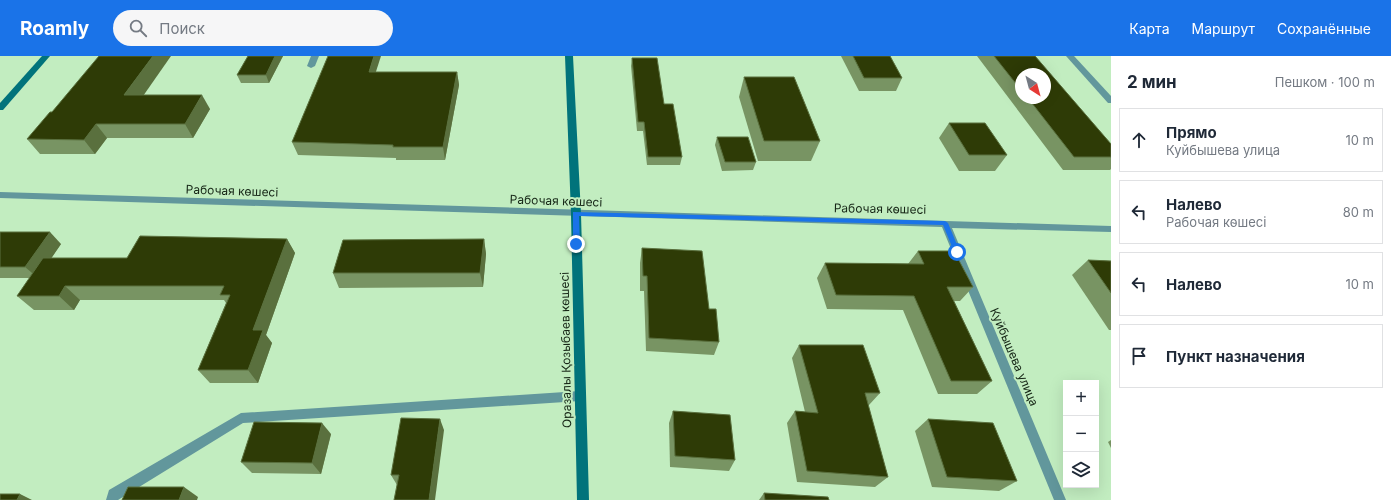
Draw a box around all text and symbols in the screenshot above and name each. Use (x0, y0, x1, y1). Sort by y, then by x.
search box (113, 10, 393, 46)
text: Roamly (20, 17, 89, 40)
icon: search (127, 17, 149, 39)
text: Поиск (159, 19, 205, 38)
text: Карта (1129, 20, 1170, 37)
text: Маршрут (1192, 20, 1255, 37)
text: Сохранённые (1277, 20, 1371, 37)
north arrow (1015, 68, 1051, 104)
text: 2 мин (1127, 72, 1177, 92)
text: Пешком · 100 m (1275, 74, 1375, 90)
text: Прямо (1166, 123, 1217, 142)
icon: ahead (1128, 129, 1150, 151)
text: 10 m (1345, 132, 1374, 148)
text: Куйбышева улица (1166, 142, 1280, 158)
street label: Рабочая көшесі (185, 181, 279, 200)
street label: Рабочая көшесі (509, 191, 603, 210)
text: Налево (1166, 195, 1222, 214)
street label: Рабочая көшесі (834, 200, 927, 217)
icon: left (1128, 201, 1150, 223)
text: 80 m (1343, 204, 1374, 220)
text: Рабочая көшесі (1166, 214, 1266, 230)
route end (567, 235, 585, 253)
route start (948, 243, 966, 261)
street label: Оразалы Қозыбаев көшесі (557, 272, 574, 428)
icon: left (1128, 273, 1150, 295)
text: Налево (1166, 275, 1222, 294)
text: 10 m (1345, 276, 1374, 292)
street label: Куйбышева улица (987, 305, 1042, 408)
icon: arrive (1128, 345, 1150, 367)
text: Пункт назначения (1166, 347, 1305, 366)
map controls (1063, 380, 1099, 488)
button: + (1063, 380, 1099, 416)
button: − (1063, 416, 1099, 452)
button: layers (1063, 452, 1099, 488)

